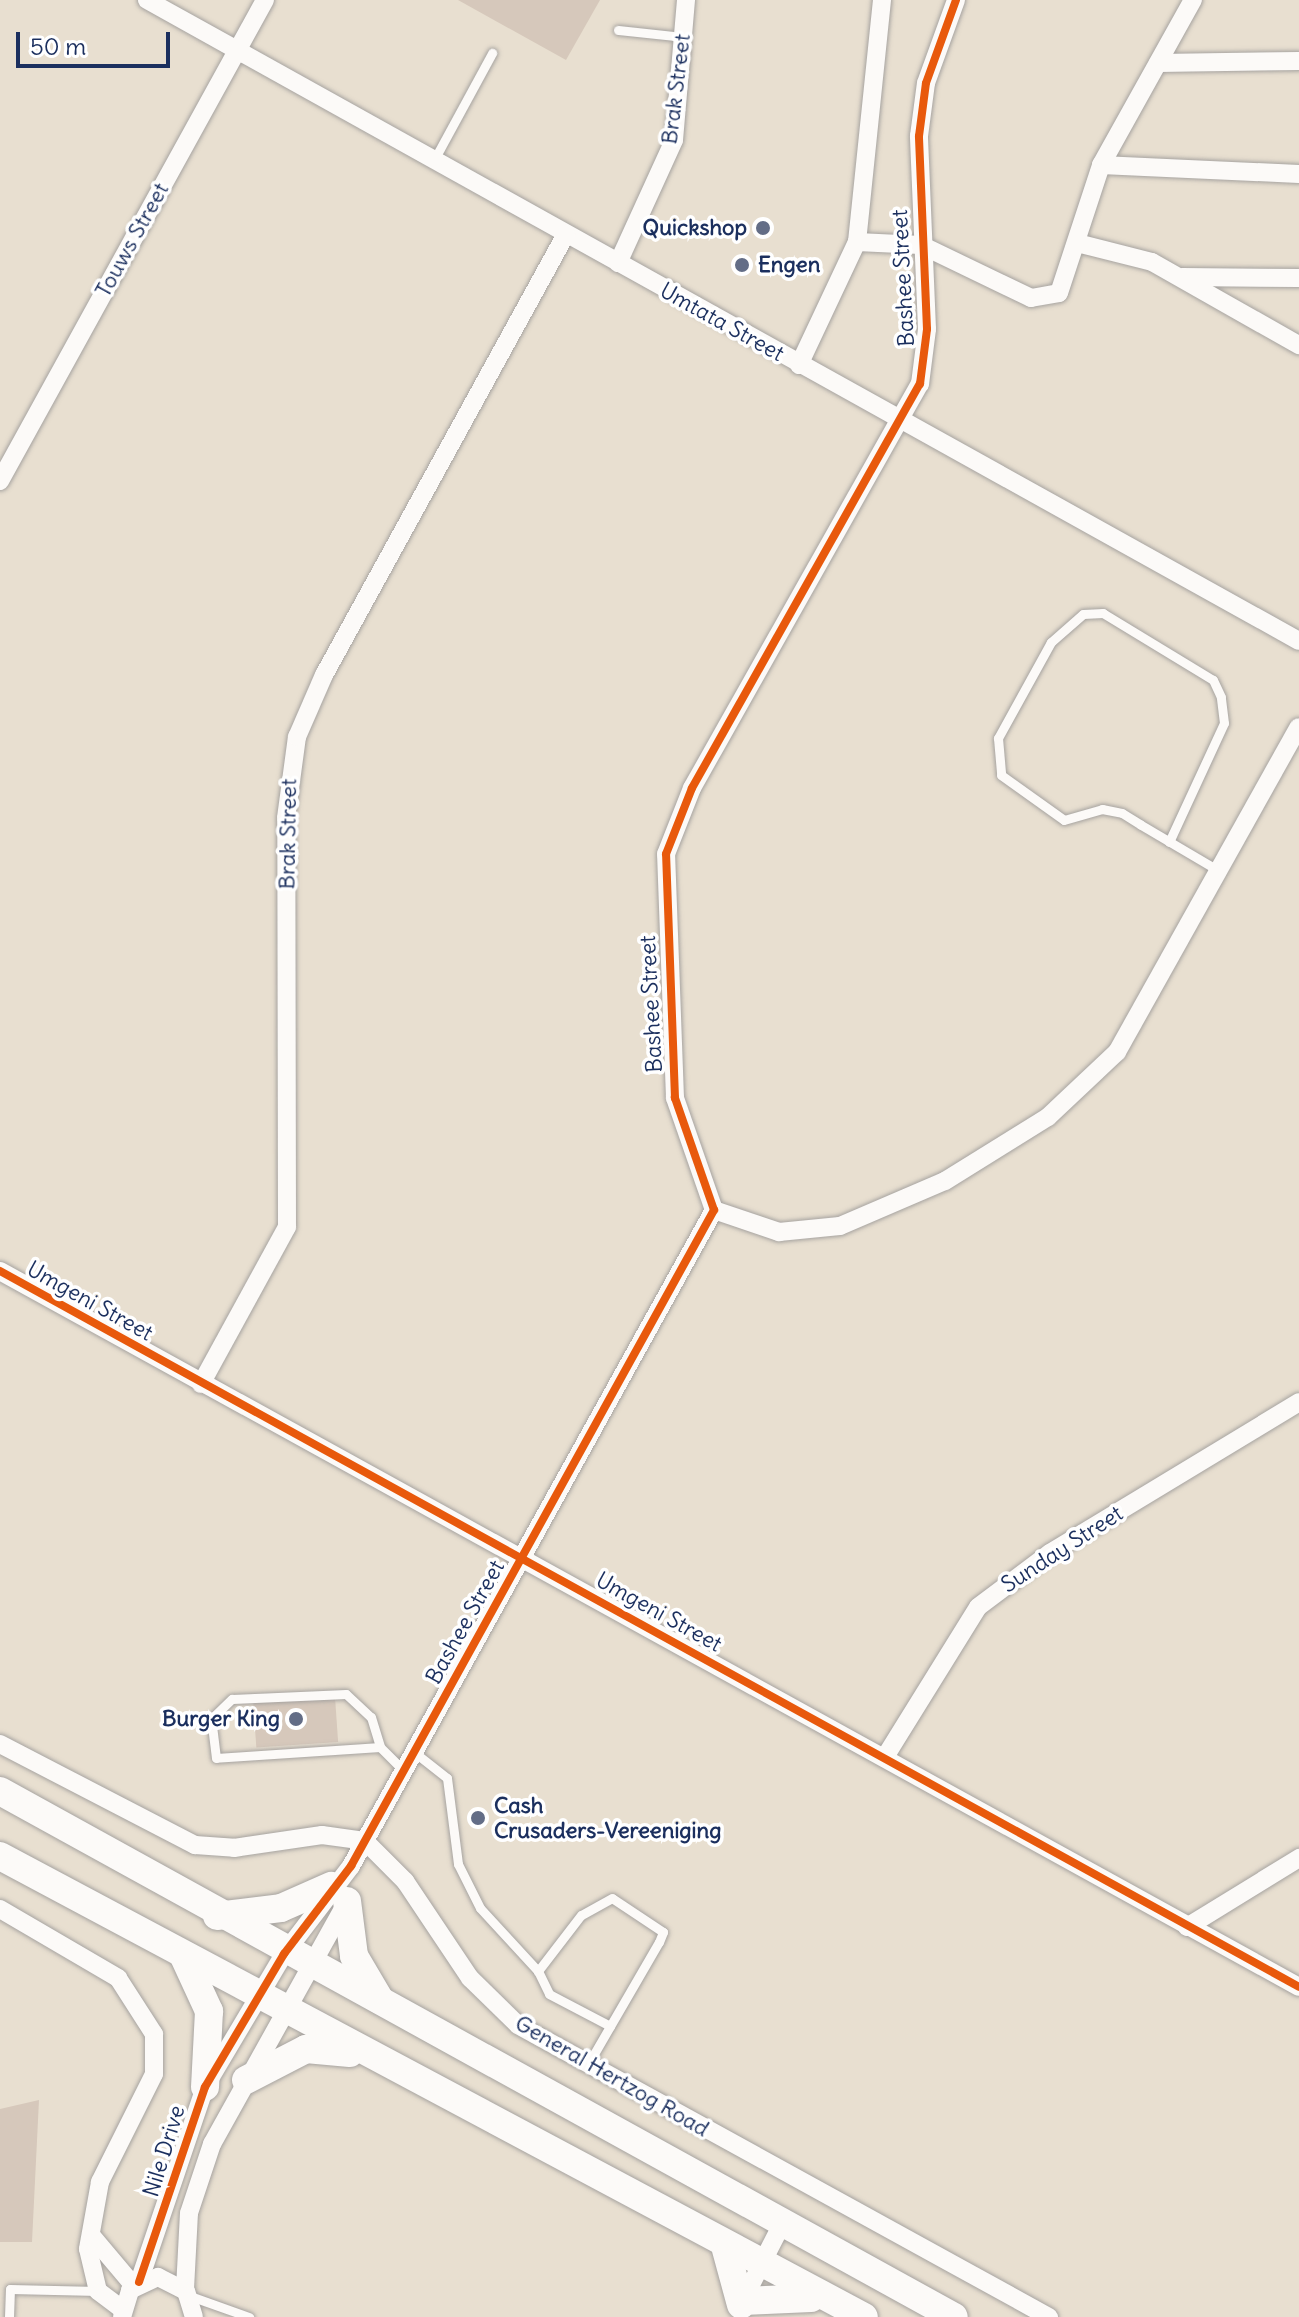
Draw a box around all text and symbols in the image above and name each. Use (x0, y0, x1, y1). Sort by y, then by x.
scale bar (20, 16, 174, 66)
text: 50 m (30, 31, 86, 61)
street label: Brak Street (656, 32, 696, 146)
street label: Touws Street (90, 178, 174, 302)
street label: Bashee Street (886, 209, 920, 347)
place label: Quickshop (643, 215, 747, 241)
marker: Quickshop (754, 219, 772, 237)
place label: Engen (758, 252, 820, 278)
marker: Engen (733, 256, 751, 274)
street label: Umtata Street (655, 277, 789, 367)
street label: Brak Street (274, 778, 302, 890)
street label: Bashee Street (634, 935, 668, 1073)
street label: Umgeni Street (22, 1256, 158, 1346)
street label: Sunday Street (996, 1500, 1128, 1598)
street label: Bashee Street (420, 1556, 510, 1688)
street label: Umgeni Street (591, 1567, 727, 1657)
place label: Burger King (162, 1706, 280, 1732)
marker: Burger King (287, 1710, 305, 1728)
place label: Cash Crusaders-Vereeniging (494, 1792, 722, 1844)
marker: Cash Crusaders-Vereeniging (469, 1809, 487, 1827)
street label: General Hertzog Road (510, 2010, 714, 2142)
street label: Nile Drive (138, 2102, 190, 2200)

